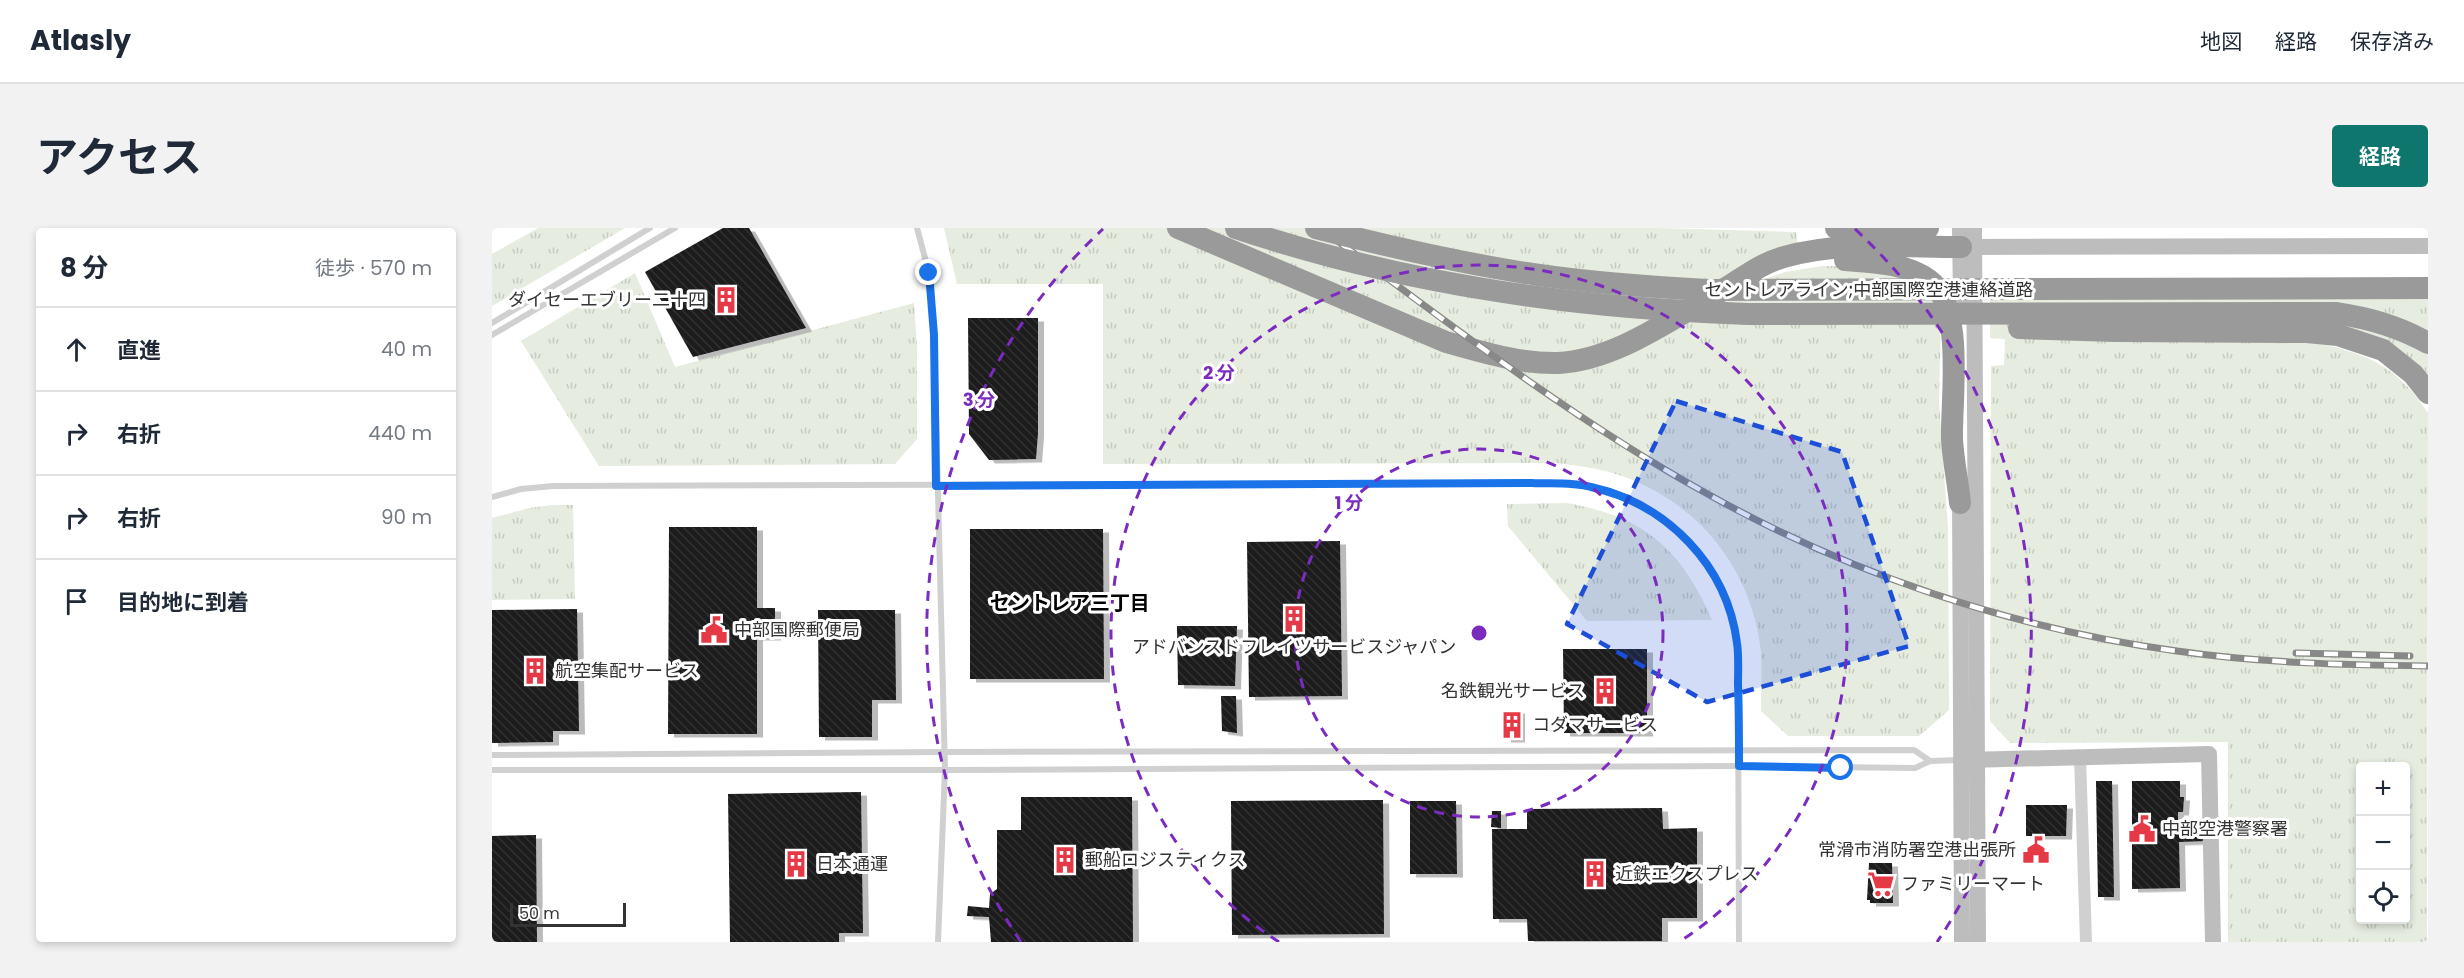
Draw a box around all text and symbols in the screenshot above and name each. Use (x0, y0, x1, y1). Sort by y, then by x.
text: Atlasly (30, 21, 131, 60)
text: 地図 (2200, 27, 2242, 56)
text: 経路 (2275, 27, 2317, 56)
text: 保存済み (2350, 27, 2434, 56)
button: 経路 (2332, 125, 2428, 187)
text: アクセス (36, 128, 202, 187)
text: 8 分 (60, 250, 108, 286)
text: 徒歩 · 570 m (315, 254, 432, 282)
route end (915, 259, 941, 285)
street label: セントレアライン;中部国際空港連絡道路 (1705, 277, 2033, 302)
building icon: ダイセーエブリー二十四 (711, 285, 741, 315)
place label: ダイセーエブリー二十四 (508, 287, 706, 312)
icon: ahead (60, 333, 93, 366)
text: 直進 (117, 335, 161, 366)
text: 40 m (381, 335, 432, 363)
text: 2 分 (1203, 360, 1235, 385)
text: 3 分 (963, 387, 995, 412)
icon: right (60, 417, 93, 450)
text: 右折 (117, 419, 161, 450)
text: 440 m (368, 419, 432, 447)
text: 1 分 (1335, 490, 1363, 515)
icon: right (60, 501, 93, 534)
text: 右折 (117, 503, 161, 534)
text: 90 m (381, 503, 432, 531)
icon: arrive (60, 585, 93, 618)
text: 目的地に到着 (117, 587, 249, 618)
district label: セントレア三丁目 (990, 589, 1150, 617)
building icon: アドバンスドフレイツサービスジャパン (1279, 604, 1309, 634)
public building icon: 中部国際郵便局 (699, 615, 729, 645)
place label: 中部国際郵便局 (734, 617, 860, 642)
centre of rings (1469, 623, 1489, 643)
place label: アドバンスドフレイツサービスジャパン (1132, 634, 1456, 659)
building icon: 航空集配サービス (520, 656, 550, 686)
place label: 航空集配サービス (555, 658, 699, 683)
building icon: 名鉄観光サービス (1590, 676, 1620, 706)
place label: 名鉄観光サービス (1441, 678, 1585, 703)
building icon: コダマサービス (1497, 710, 1527, 740)
place label: コダマサービス (1532, 712, 1658, 737)
route start (1827, 754, 1853, 780)
map controls (2356, 762, 2410, 924)
button: + (2356, 762, 2410, 816)
public building icon: 中部空港警察署 (2127, 814, 2157, 844)
place label: 中部空港警察署 (2162, 816, 2288, 841)
button: − (2356, 816, 2410, 870)
public building icon: 常滑市消防署空港出張所 (2021, 835, 2051, 865)
place label: 常滑市消防署空港出張所 (1818, 837, 2016, 862)
building icon: 郵船ロジスティクス (1050, 845, 1080, 875)
place label: 郵船ロジスティクス (1085, 847, 1245, 872)
building icon: 日本通運 (781, 849, 811, 879)
place label: 日本通運 (816, 851, 888, 876)
building icon: 近鉄エクスプレス (1580, 859, 1610, 889)
place label: 近鉄エクスプレス (1615, 861, 1758, 886)
supermarket icon: ファミリーマート (1866, 869, 1896, 899)
button: locate (2356, 870, 2410, 924)
place label: ファミリーマート (1901, 871, 2045, 896)
scale bar (510, 900, 626, 928)
text: 50 m (519, 902, 560, 925)

